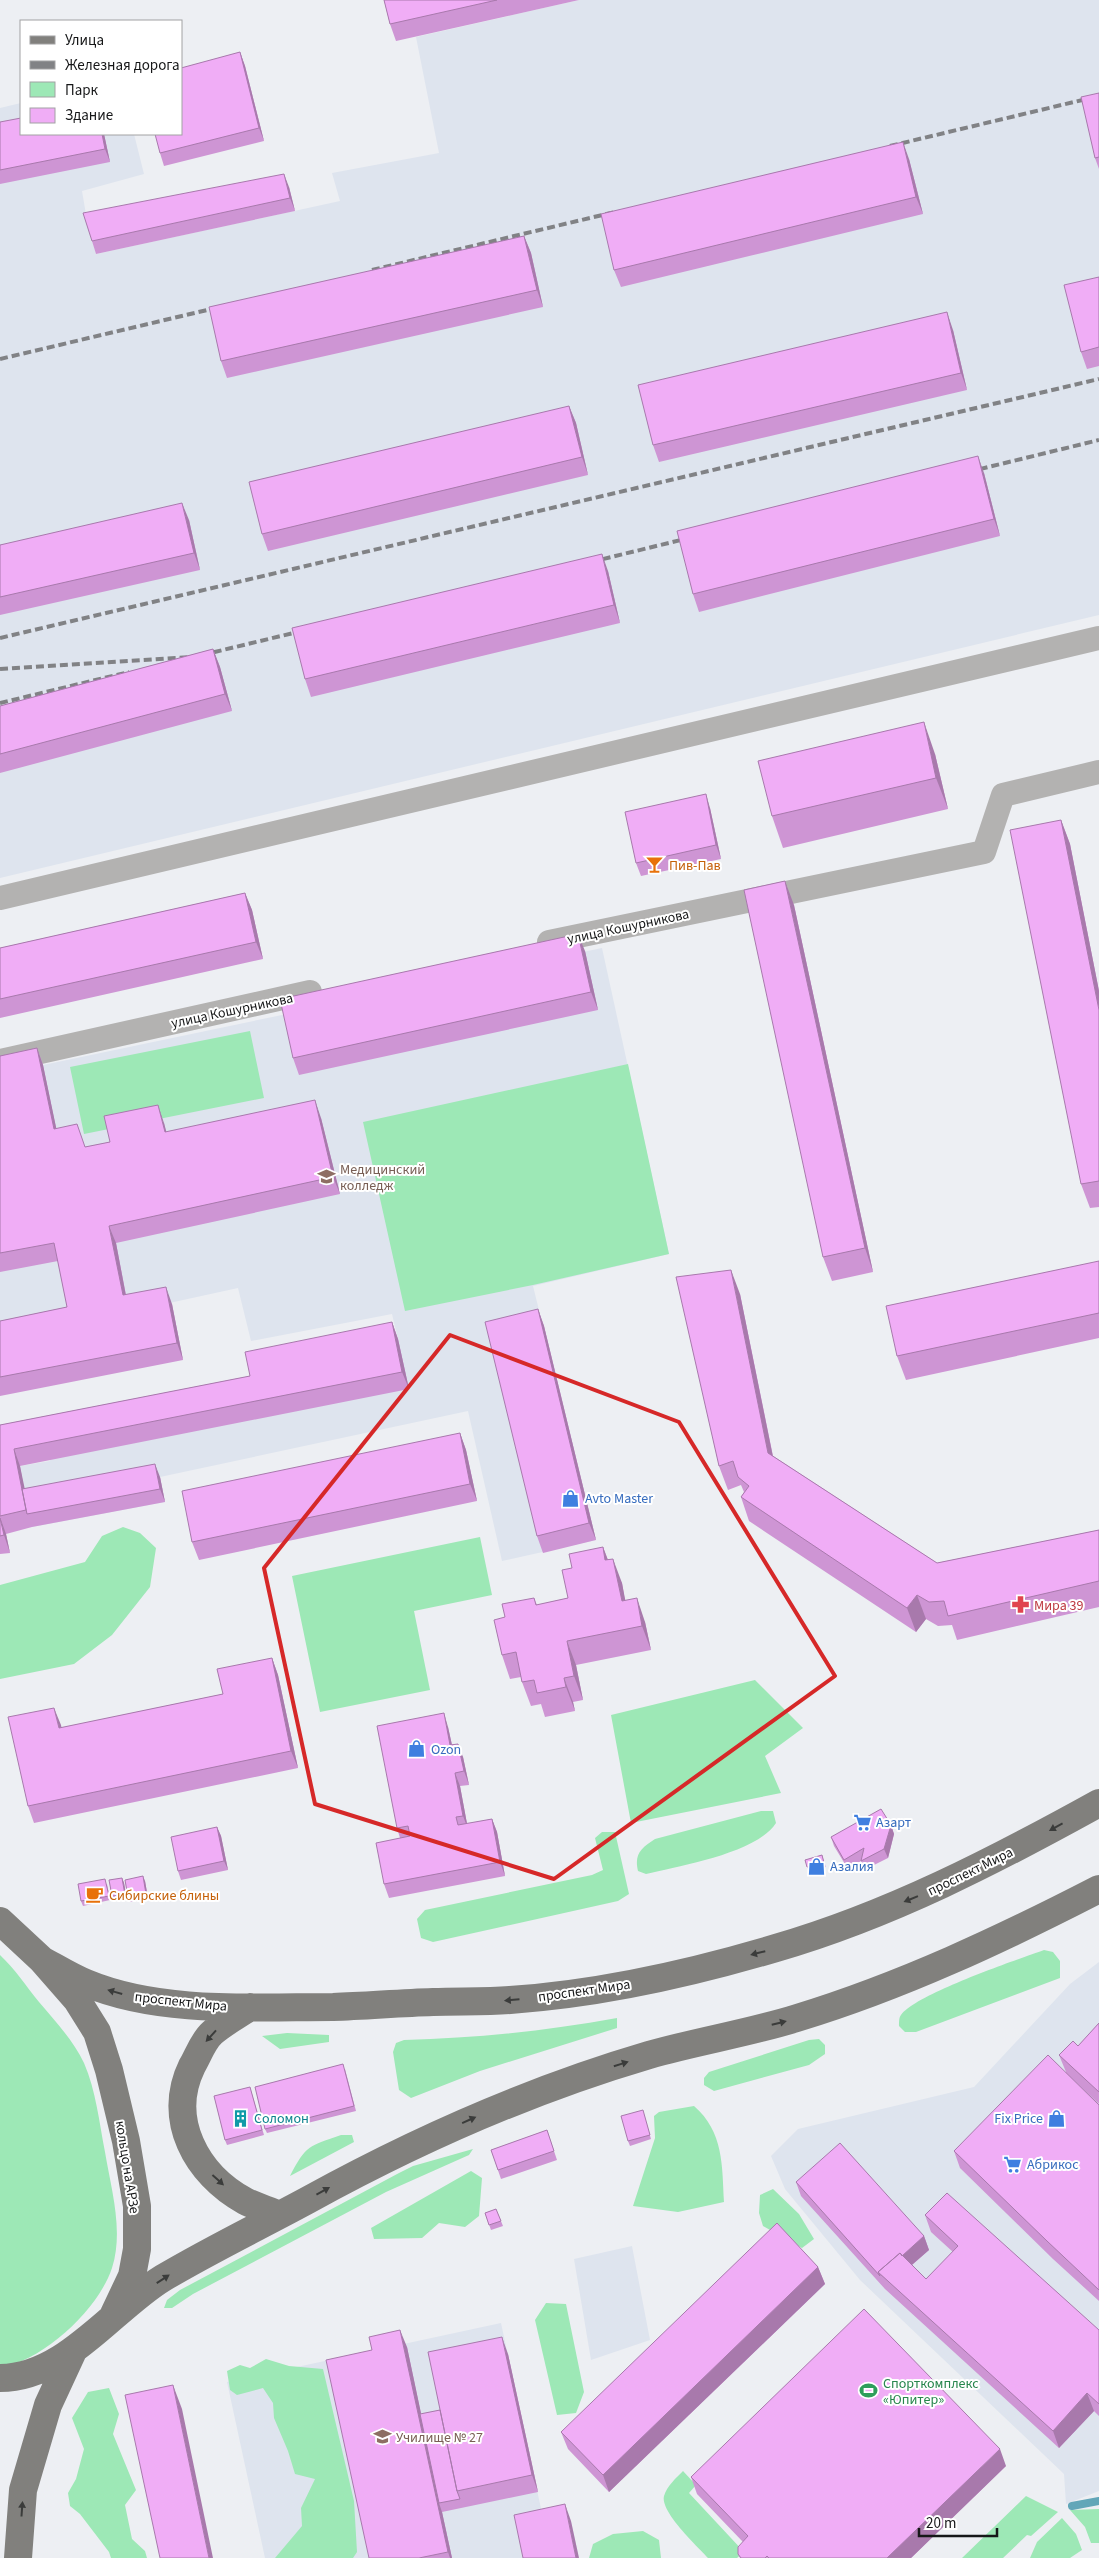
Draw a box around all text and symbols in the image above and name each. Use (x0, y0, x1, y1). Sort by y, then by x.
legend (20, 20, 182, 135)
text: Улица (65, 30, 104, 51)
text: Железная дорога (65, 55, 180, 76)
text: Парк (65, 80, 99, 101)
text: Здание (65, 105, 113, 126)
bar icon: Пив-Пав (645, 855, 665, 875)
place label: Пив-Пав (669, 856, 721, 876)
street label: улица Кошурникова (565, 904, 691, 950)
street label: улица Кошурникова (169, 988, 295, 1034)
place label: Медицинский колледж (340, 1160, 425, 1196)
school or university icon: Медицинский колледж (316, 1167, 336, 1187)
shop icon: Avto Master (561, 1488, 581, 1508)
place label: Avto Master (585, 1489, 653, 1509)
pharmacy icon: Мира 39 (1010, 1595, 1030, 1615)
place label: Мира 39 (1034, 1596, 1083, 1616)
shop icon: Ozon (407, 1739, 427, 1759)
place label: Ozon (431, 1740, 461, 1760)
supermarket icon: Азарт (852, 1812, 872, 1832)
place label: Азарт (876, 1813, 912, 1833)
one-way arrow (1049, 1823, 1064, 1831)
street label: проспект Мира (924, 1843, 1017, 1901)
shop icon: Азалия (806, 1856, 826, 1876)
place label: Азалия (830, 1857, 874, 1877)
cafe icon: Сибирские блины (85, 1885, 105, 1905)
place label: Сибирские блины (109, 1886, 219, 1906)
one-way arrow (904, 1895, 918, 1903)
one-way arrow (750, 1949, 765, 1957)
street label: проспект Мира (537, 1975, 631, 2007)
street label: проспект Мира (134, 1987, 228, 2017)
one-way arrow (107, 1988, 122, 1996)
one-way arrow (504, 1996, 520, 2004)
one-way arrow (771, 2019, 786, 2027)
one-way arrow (205, 2030, 217, 2042)
one-way arrow (614, 2059, 629, 2067)
building icon: Соломон (230, 2108, 250, 2128)
shop icon: Fix Price (1047, 2108, 1067, 2128)
place label: Соломон (254, 2109, 309, 2129)
place label: Fix Price (994, 2109, 1043, 2129)
one-way arrow (462, 2116, 476, 2124)
street label: кольцо на АРЗе (110, 2119, 144, 2215)
supermarket icon: Абрикос (1003, 2154, 1023, 2174)
place label: Абрикос (1027, 2155, 1079, 2175)
one-way arrow (211, 2175, 224, 2186)
one-way arrow (316, 2187, 331, 2195)
one-way arrow (156, 2274, 170, 2284)
place label: Спорткомплекс «Юпитер» (883, 2374, 979, 2410)
sports icon: Спорткомплекс «Юпитер» (859, 2381, 879, 2401)
school or university icon: Училище № 27 (372, 2427, 392, 2447)
place label: Училище № 27 (396, 2428, 483, 2448)
one-way arrow (18, 2501, 26, 2517)
scale bar (919, 2506, 996, 2538)
text: 20 m (926, 2513, 956, 2534)

